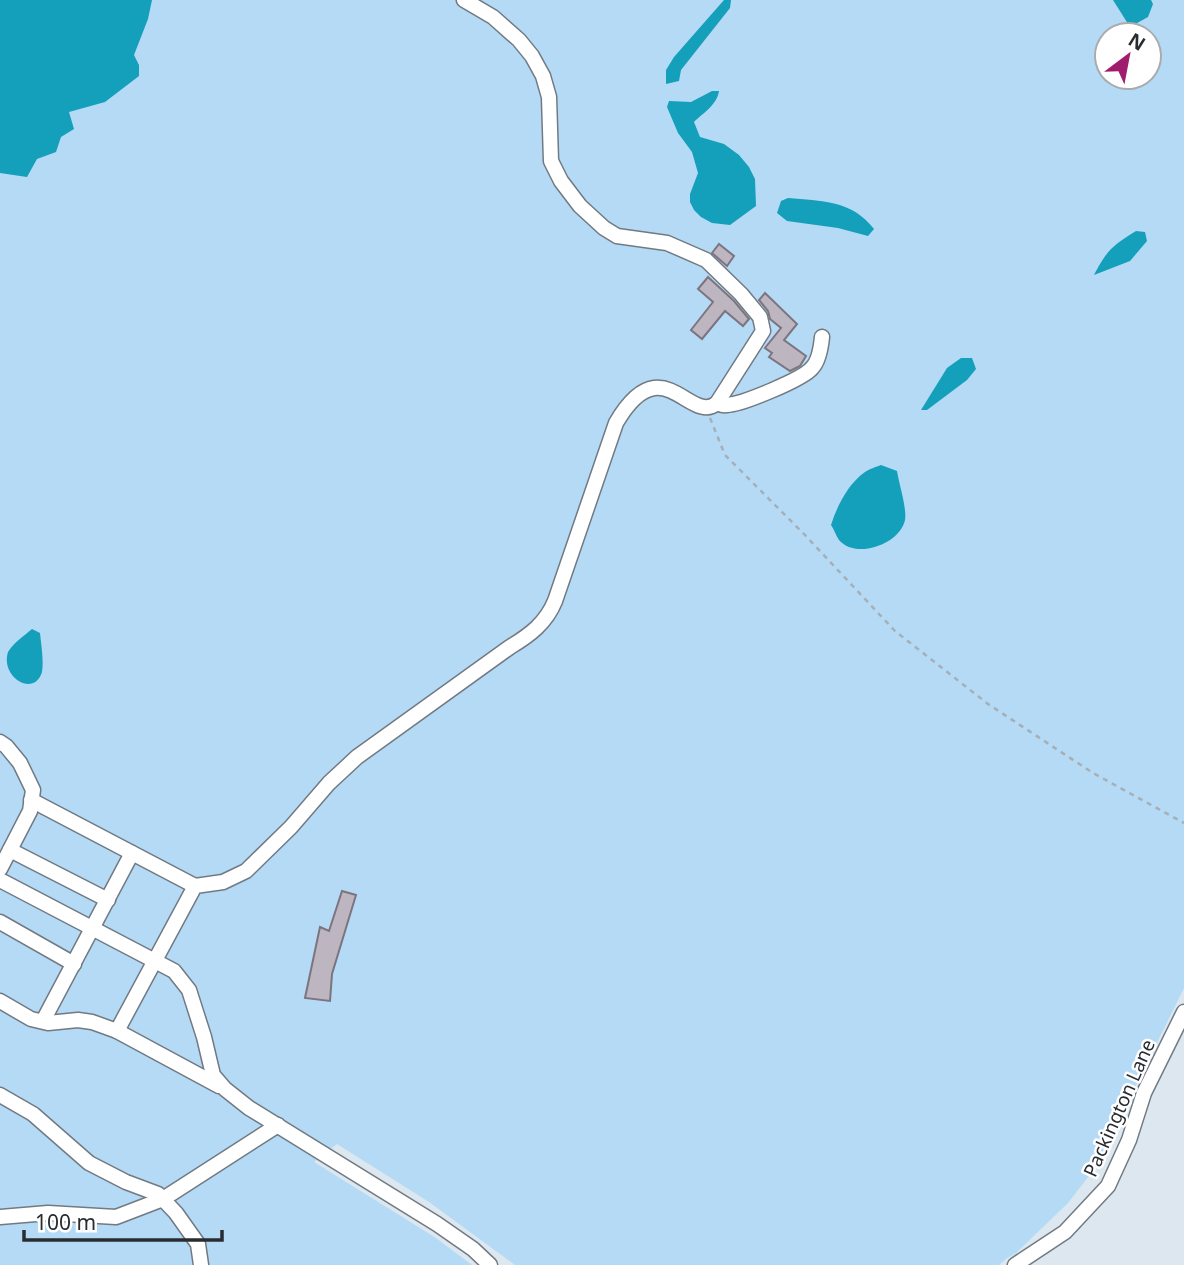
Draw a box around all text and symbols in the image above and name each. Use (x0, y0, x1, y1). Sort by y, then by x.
north arrow (1093, 21, 1163, 91)
text: N (1124, 26, 1150, 57)
street label: Packington Lane (1077, 1035, 1161, 1181)
scale bar (24, 1198, 222, 1242)
text: 100 m (35, 1208, 96, 1236)

